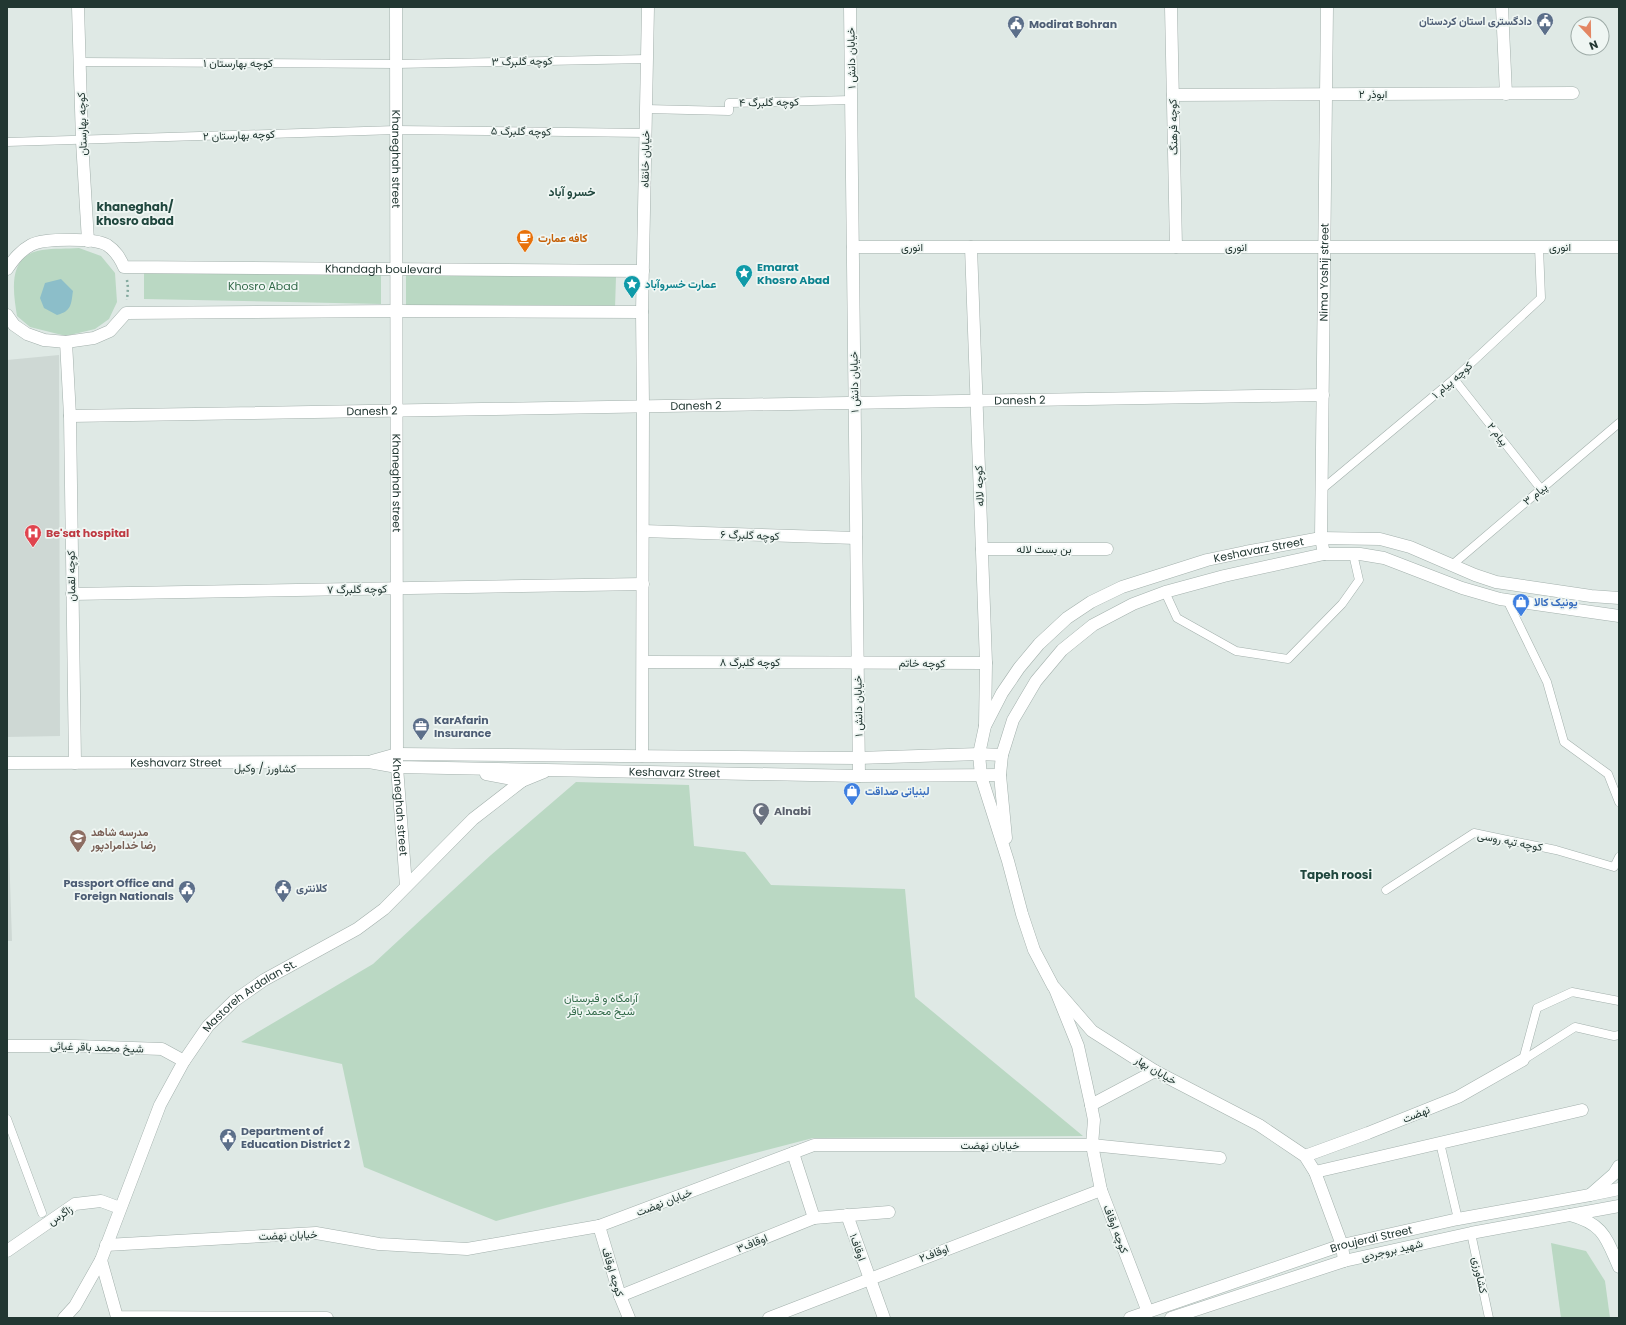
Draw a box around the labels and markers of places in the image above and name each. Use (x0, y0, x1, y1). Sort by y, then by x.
public building icon: دادگستری استان کردستان (1535, 11, 1555, 36)
place label: دادگستری استان کردستان (1419, 13, 1533, 29)
public building icon: Modirat Bohran (1006, 14, 1026, 39)
place label: Modirat Bohran (1029, 16, 1117, 32)
cafe icon: کافه عمارت (515, 228, 535, 253)
place label: کافه عمارت (538, 230, 587, 246)
place label: Emarat Khosro Abad (757, 259, 830, 288)
place icon: Emarat Khosro Abad (734, 263, 754, 288)
place icon: عمارت خسروآباد (622, 274, 642, 299)
place label: عمارت خسروآباد (645, 276, 716, 292)
hospital icon: Be'sat hospital (23, 523, 43, 548)
place label: Be'sat hospital (46, 525, 129, 541)
shop icon: یونیک کالا (1511, 592, 1531, 617)
place label: یونیک کالا (1534, 594, 1578, 610)
place label: KarAfarin Insurance (434, 712, 491, 741)
office icon: KarAfarin Insurance (411, 716, 431, 741)
shop icon: لبنیاتی ‌صداقت (842, 781, 862, 806)
place label: لبنیاتی ‌صداقت (865, 783, 930, 799)
mosque icon: Alnabi (751, 801, 771, 826)
place label: Alnabi (774, 803, 811, 819)
place label: مدرسه شاهد رضا خدامرادپور (90, 824, 156, 853)
school or university icon: مدرسه شاهد رضا خدامرادپور (68, 828, 88, 853)
place label: Passport Office and Foreign Nationals (63, 875, 174, 904)
public building icon: کلانتری (273, 878, 293, 903)
public building icon: Passport Office and Foreign Nationals (177, 879, 197, 904)
place label: کلانتری (296, 880, 327, 896)
place label: Department of Education District 2 (241, 1123, 350, 1152)
public building icon: Department of Education District 2 (218, 1127, 238, 1152)

